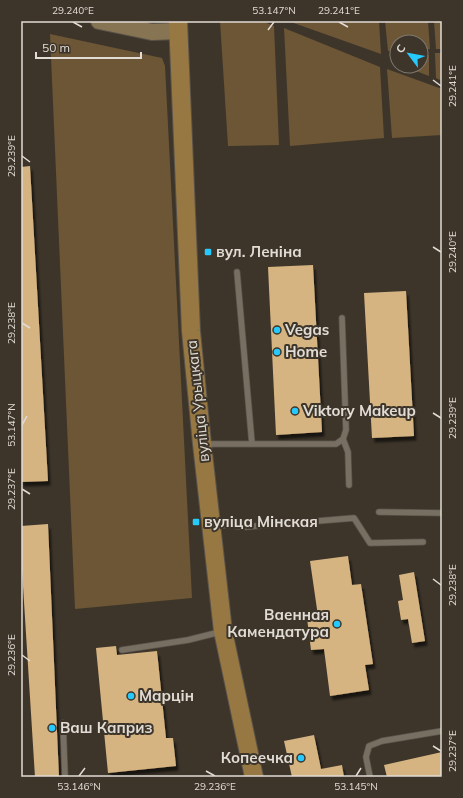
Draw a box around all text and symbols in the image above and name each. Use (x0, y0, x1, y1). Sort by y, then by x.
text: 29.240°E (52, 4, 94, 17)
text: 53.147°N (252, 4, 296, 17)
text: 29.241°E (318, 4, 360, 17)
scale bar (36, 34, 141, 60)
north arrow (389, 34, 429, 74)
text: 50 m (42, 40, 70, 55)
text: С (393, 41, 409, 56)
text: 29.241°E (446, 65, 459, 107)
text: 29.239°E (5, 135, 18, 177)
text: 29.240°E (446, 231, 459, 273)
place label: вул. Леніна (216, 242, 302, 261)
marker: вул. Леніна (203, 247, 213, 257)
text: 29.238°E (5, 302, 18, 344)
place label: Vegas (284, 320, 329, 339)
marker: Vegas (272, 325, 282, 335)
street label: вуліца Урыцкага (182, 339, 213, 463)
place label: Home (285, 342, 327, 361)
marker: Home (272, 347, 282, 357)
text: 29.239°E (446, 397, 459, 439)
place label: Viktory Makeup (302, 401, 416, 420)
text: 53.147°N (5, 403, 18, 447)
marker: Viktory Makeup (290, 406, 300, 416)
text: 29.237°E (5, 468, 18, 510)
place label: вуліца Мінская (204, 512, 318, 531)
marker: вуліца Мінская (191, 517, 201, 527)
text: 29.238°E (446, 564, 459, 606)
place label: Ваенная Камендатура (227, 605, 329, 641)
marker: Ваенная Камендатура (332, 619, 342, 629)
text: 29.236°E (5, 634, 18, 676)
place label: Марцін (139, 686, 194, 705)
marker: Марцін (126, 691, 136, 701)
place label: Ваш Каприз (60, 718, 153, 737)
marker: Ваш Каприз (47, 723, 57, 733)
text: 29.237°E (446, 730, 459, 772)
place label: Копеечка (221, 748, 293, 767)
marker: Копеечка (296, 753, 306, 763)
text: 53.146°N (57, 780, 101, 793)
text: 29.236°E (194, 780, 236, 793)
text: 53.145°N (334, 780, 378, 793)

